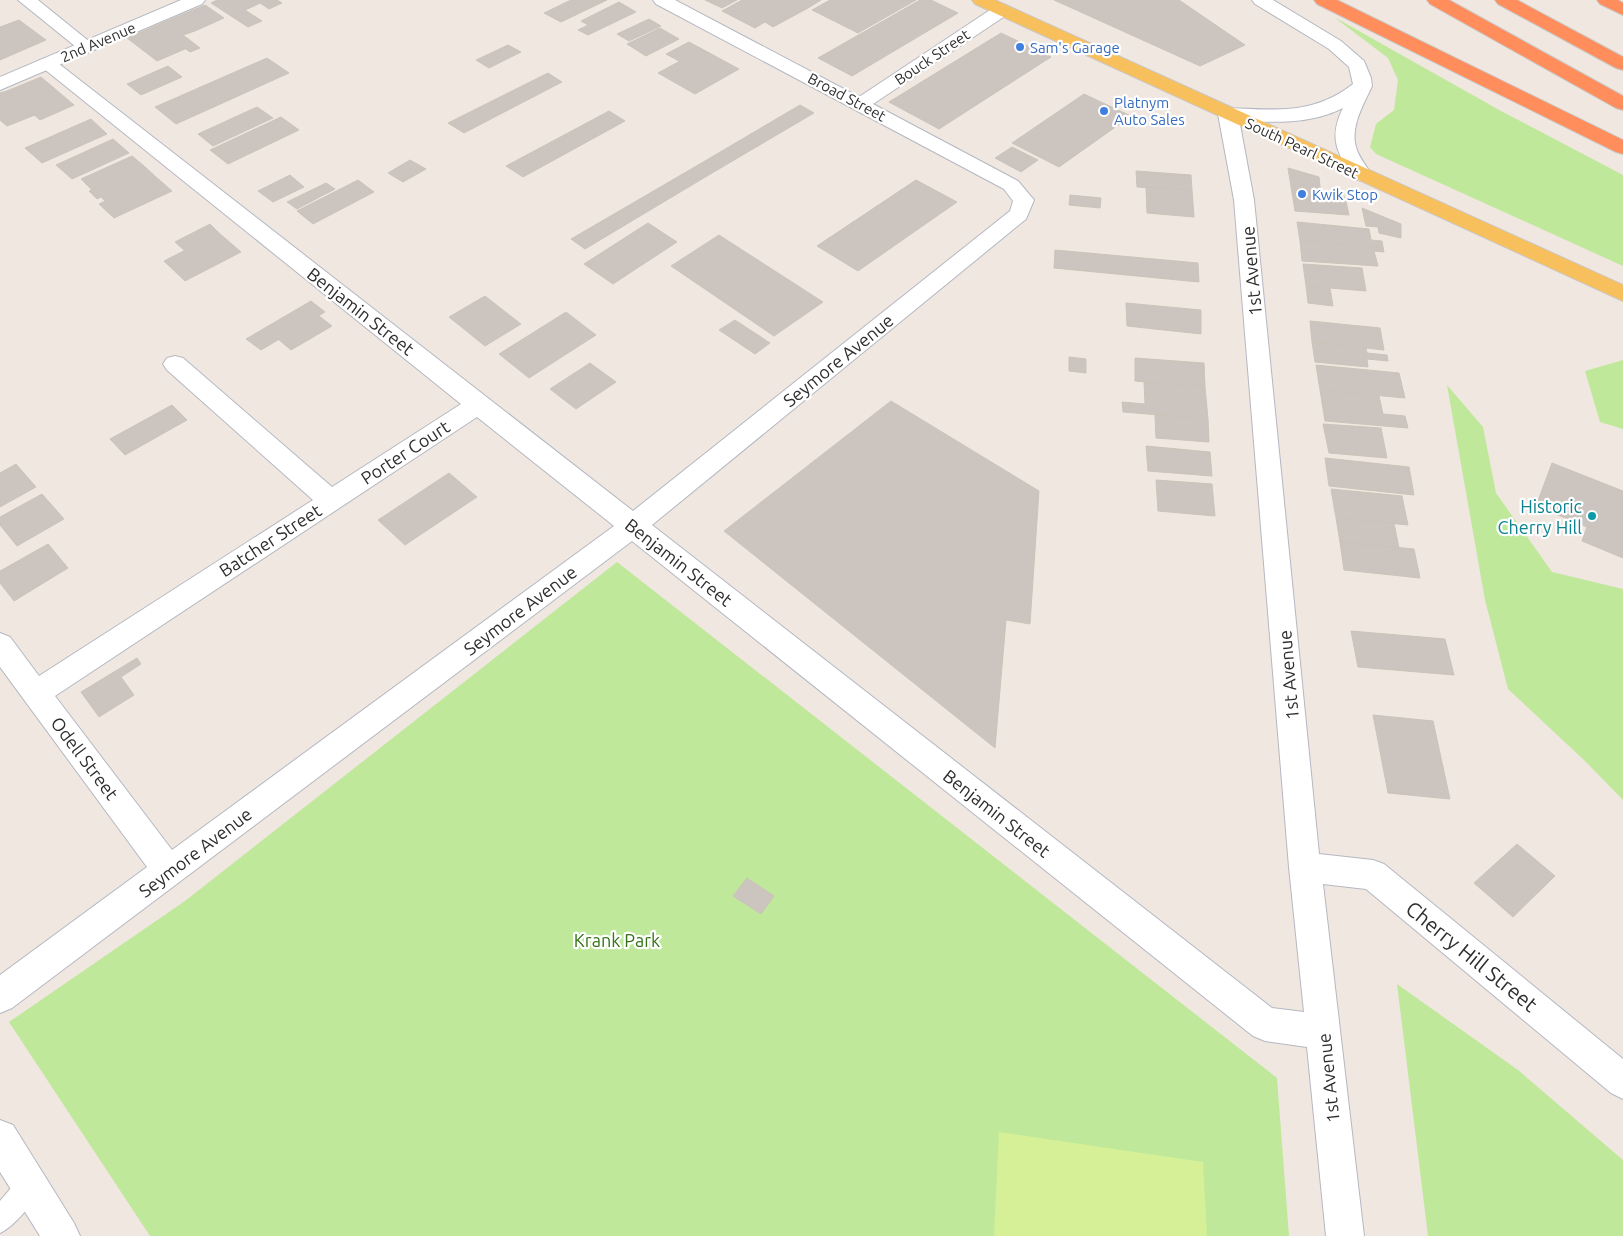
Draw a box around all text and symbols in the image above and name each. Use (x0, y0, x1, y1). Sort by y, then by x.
street label: 2nd Avenue (58, 19, 138, 65)
street label: Bouck Street (891, 26, 973, 88)
place label: Sam's Garage (1030, 39, 1120, 56)
marker: Sam's Garage (1014, 41, 1026, 53)
street label: Broad Street (805, 69, 889, 125)
place label: Platnym Auto Sales (1114, 94, 1185, 128)
marker: Platnym Auto Sales (1098, 105, 1110, 117)
street label: South Pearl Street (1243, 114, 1361, 182)
place label: Kwik Stop (1312, 186, 1378, 203)
marker: Kwik Stop (1296, 188, 1308, 200)
street label: 1st Avenue (1237, 225, 1265, 317)
street label: Benjamin Street (304, 263, 418, 359)
street label: Seymore Avenue (779, 310, 897, 410)
street label: Porter Court (357, 416, 453, 488)
place label: Historic Cherry Hill (1498, 496, 1582, 537)
street label: Batcher Street (215, 500, 325, 580)
marker: Historic Cherry Hill (1586, 510, 1598, 522)
street label: Benjamin Street (622, 514, 736, 610)
street label: Seymore Avenue (460, 561, 580, 659)
street label: 1st Avenue (1274, 629, 1302, 721)
street label: Odell Street (47, 713, 123, 803)
street label: Benjamin Street (940, 765, 1054, 861)
street label: Seymore Avenue (135, 803, 255, 901)
street label: Cherry Hill Street (1402, 896, 1542, 1016)
park label: Krank Park (574, 930, 660, 950)
street label: 1st Avenue (1313, 1032, 1343, 1124)

